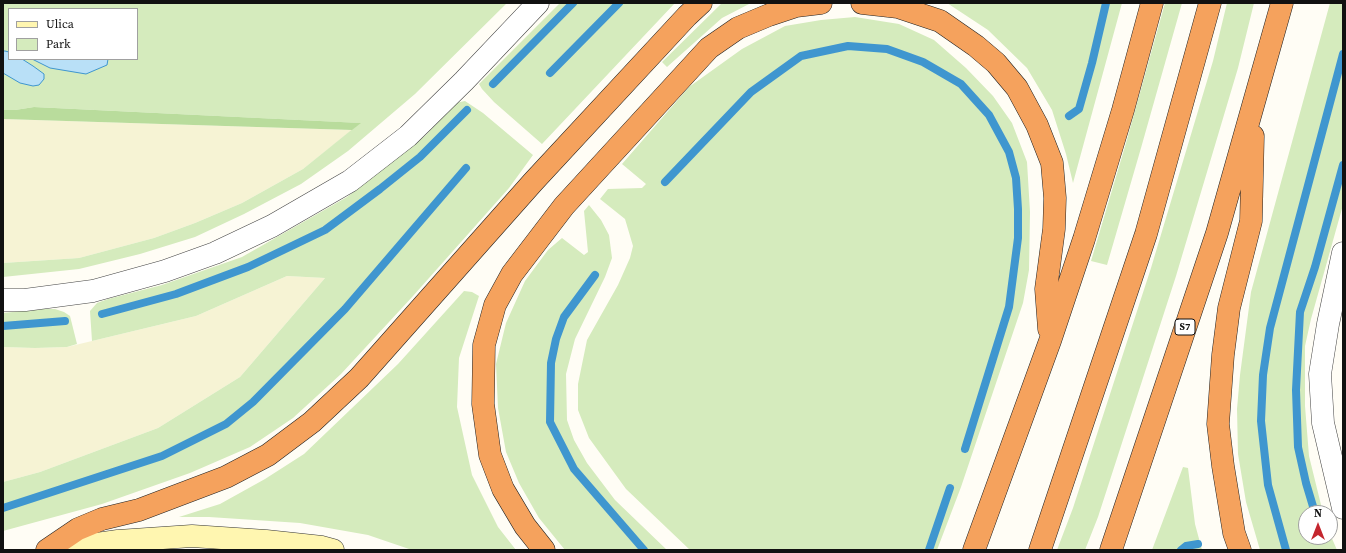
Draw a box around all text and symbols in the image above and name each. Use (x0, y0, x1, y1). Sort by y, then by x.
legend (8, 8, 138, 60)
text: Ulica (46, 16, 74, 32)
text: Park (46, 36, 71, 52)
road number: S7 (1175, 319, 1195, 335)
north arrow (1298, 505, 1338, 545)
text: N (1314, 506, 1322, 521)

